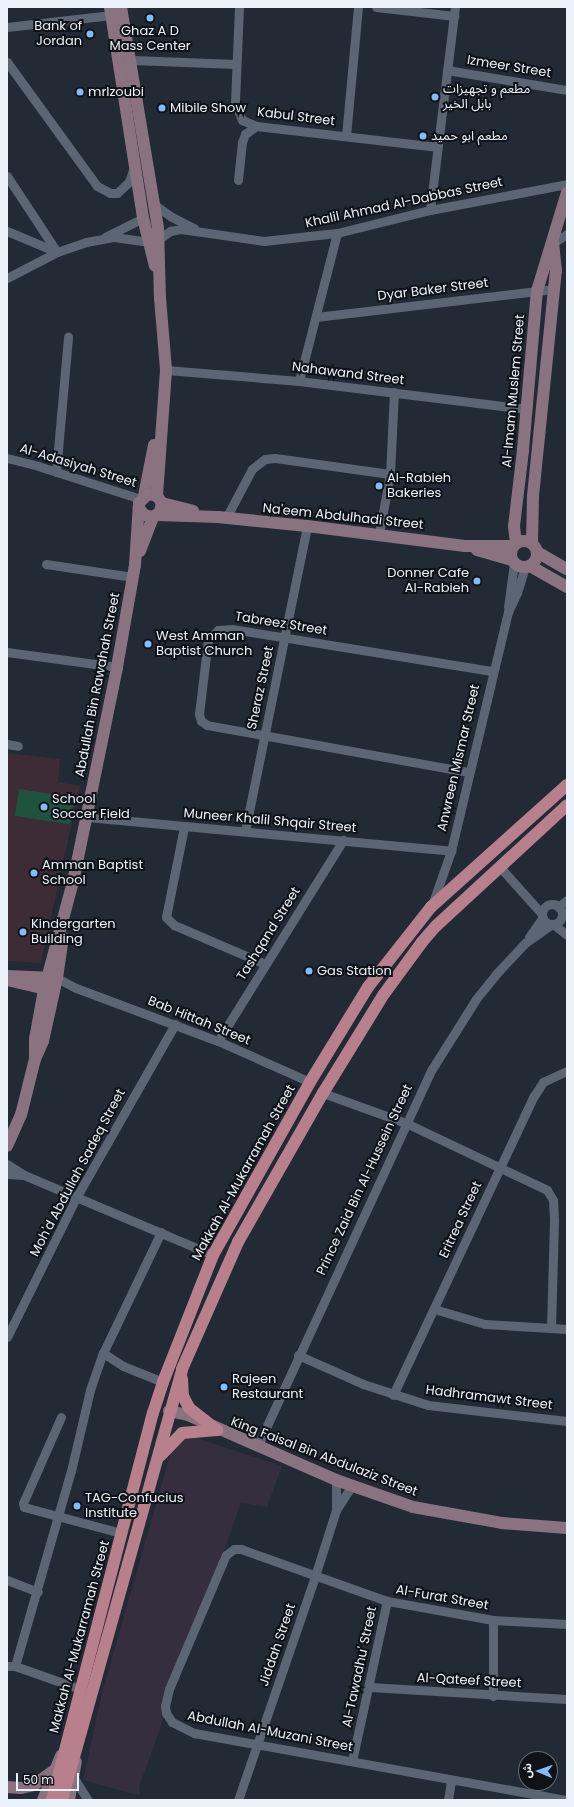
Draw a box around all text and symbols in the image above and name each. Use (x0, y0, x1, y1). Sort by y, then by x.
marker: Ghaz A D Mass Center (145, 13, 155, 23)
place label: Bank of Jordan (34, 19, 82, 50)
place label: Ghaz A D Mass Center (109, 24, 191, 55)
marker: Bank of Jordan (85, 29, 95, 39)
street label: Izmeer Street (466, 53, 552, 81)
place label: مطعم و تجهيزات بابل الخير (443, 82, 530, 113)
place label: mrlzoubi (88, 84, 144, 100)
marker: mrlzoubi (75, 87, 85, 97)
marker: مطعم و تجهيزات بابل الخير (430, 92, 440, 102)
place label: Mibile Show (170, 100, 246, 116)
marker: Mibile Show (157, 103, 167, 113)
street label: Kabul Street (256, 104, 336, 130)
place label: مطعم ابو حميد (431, 128, 508, 144)
marker: مطعم ابو حميد (418, 131, 428, 141)
street label: Khalil Ahmad Al-Dabbas Street (304, 174, 504, 232)
street label: Dyar Baker Street (377, 275, 489, 305)
street label: Al-Imam Muslem Street (500, 314, 528, 468)
street label: Nahawand Street (291, 359, 405, 389)
street label: Al-Adasiyah Street (18, 441, 138, 491)
place label: Al-Rabieh Bakeries (387, 471, 451, 502)
marker: Al-Rabieh Bakeries (374, 481, 384, 491)
street label: Na'eem Abdulhadi Street (262, 501, 424, 533)
place label: Donner Cafe Al-Rabieh (387, 566, 469, 597)
marker: Donner Cafe Al-Rabieh (472, 576, 482, 586)
street label: Abdullah Bin Rawahah Street (72, 591, 124, 779)
street label: Tabreez Street (234, 609, 328, 639)
place label: West Amman Baptist Church (156, 629, 252, 660)
marker: West Amman Baptist Church (143, 639, 153, 649)
street label: Sheraz Street (245, 645, 277, 731)
street label: Anwreen Mismar Street (435, 683, 483, 833)
place label: School Soccer Field (52, 792, 130, 823)
marker: School Soccer Field (39, 802, 49, 812)
street label: Muneer Khalil Shqair Street (183, 806, 357, 836)
place label: Amman Baptist School (42, 858, 143, 889)
marker: Amman Baptist School (29, 868, 39, 878)
street label: Tashqand Street (234, 884, 304, 984)
place label: Kindergarten Building (31, 917, 116, 948)
marker: Kindergarten Building (18, 927, 28, 937)
place label: Gas Station (317, 963, 392, 979)
marker: Gas Station (304, 966, 314, 976)
street label: Bab Hittah Street (145, 993, 253, 1049)
street label: Makkah Al-Mukarramah Street (189, 1082, 299, 1264)
street label: Prince Zaid Bin Al-Hussein Street (314, 1082, 416, 1278)
street label: Moh'd Abdullah Sadeq Street (27, 1087, 129, 1259)
street label: Eritrea Street (436, 1179, 486, 1261)
place label: Rajeen Restaurant (232, 1372, 303, 1403)
marker: Rajeen Restaurant (219, 1382, 229, 1392)
street label: Hadhramawt Street (425, 1382, 553, 1414)
street label: King Faisal Bin Abdulaziz Street (229, 1414, 419, 1500)
place label: TAG-Confucius Institute (85, 1491, 184, 1522)
marker: TAG-Confucius Institute (72, 1501, 82, 1511)
street label: Makkah Al-Mukarramah Street (47, 1539, 113, 1735)
street label: Al-Furat Street (394, 1582, 490, 1614)
street label: Jiddah Street (257, 1602, 299, 1688)
street label: Al-Tawadhu' Street (340, 1605, 380, 1729)
street label: Al-Qateef Street (416, 1670, 522, 1692)
street label: Abdullah Al-Muzani Street (186, 1708, 354, 1756)
north arrow (518, 1751, 558, 1791)
text: ش (519, 1763, 535, 1778)
scale bar (18, 1765, 81, 1791)
text: 50 m (23, 1771, 54, 1788)

